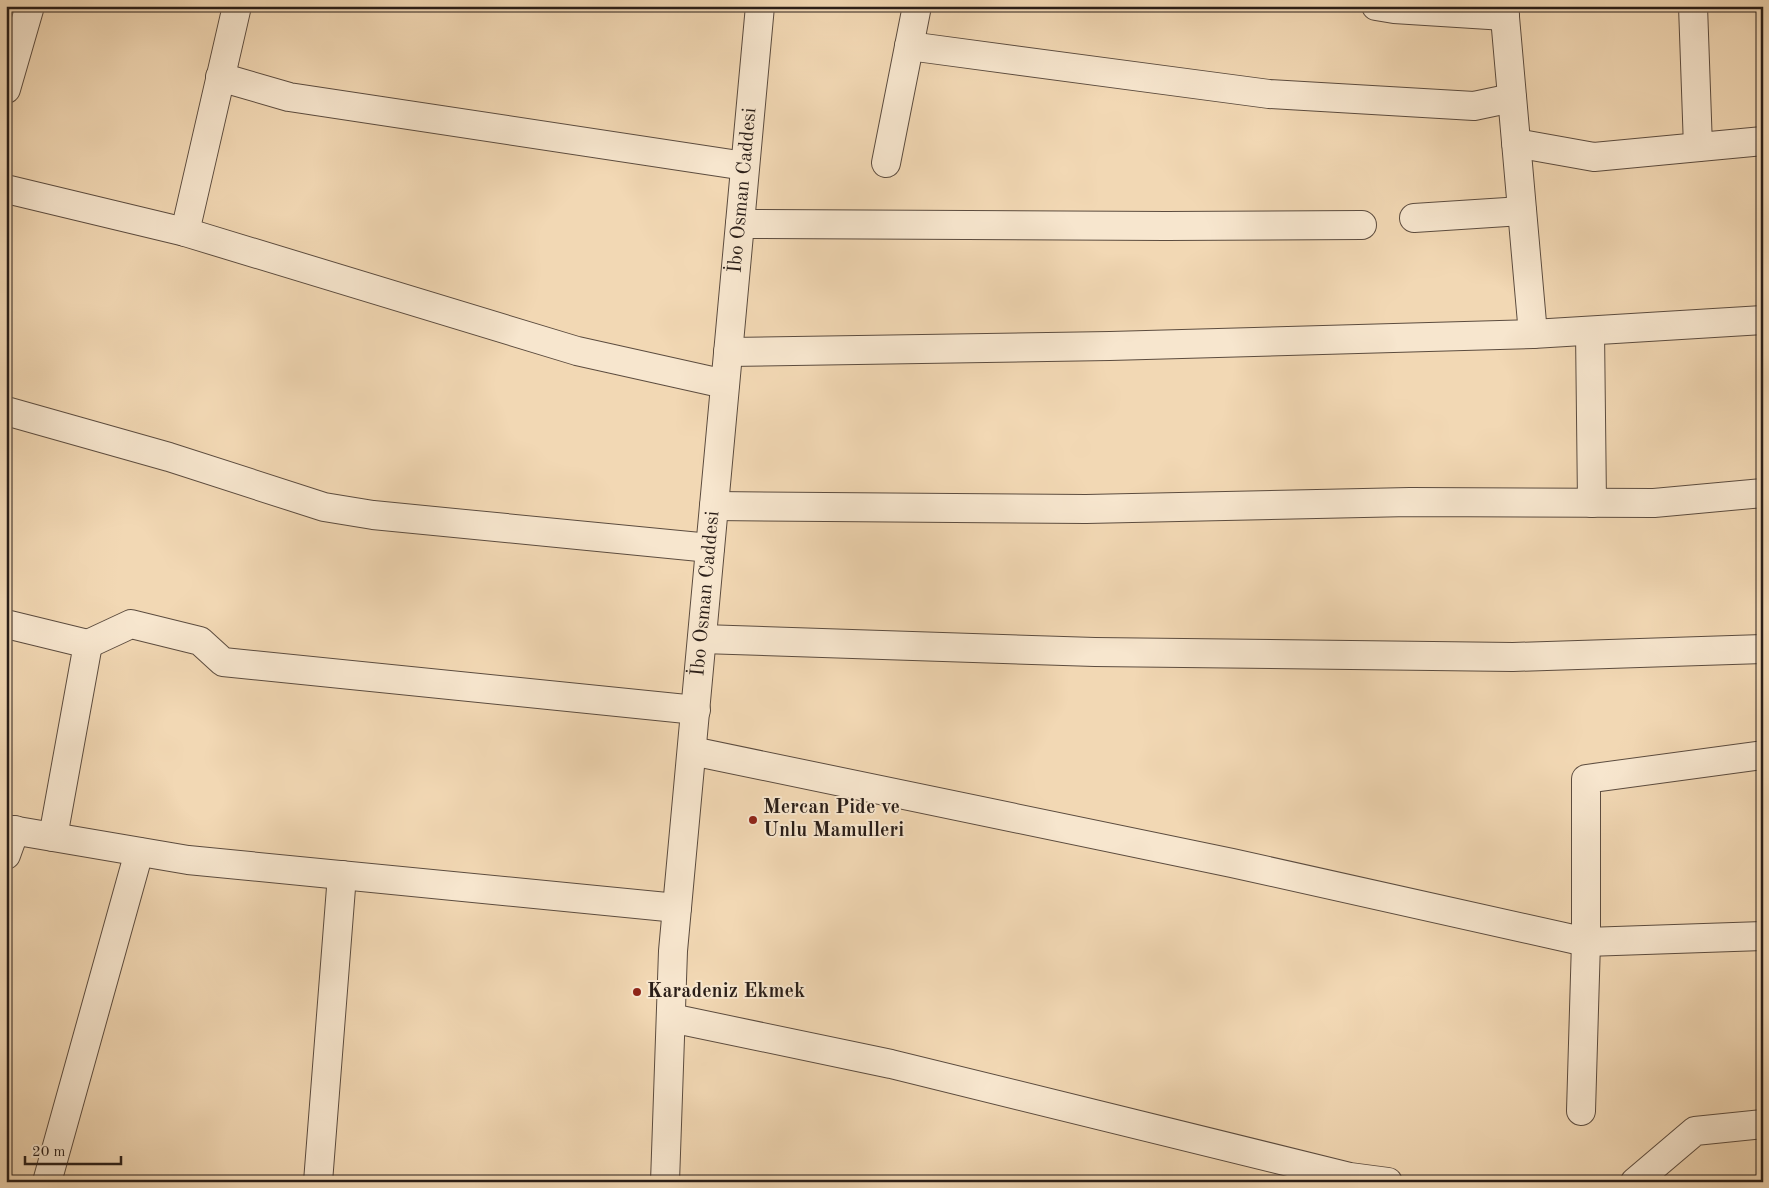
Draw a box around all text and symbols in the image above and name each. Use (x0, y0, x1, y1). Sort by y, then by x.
street label: İbo Osman Caddesi (723, 107, 761, 274)
street label: İbo Osman Caddesi (686, 510, 723, 677)
place label: Mercan Pide ve Unlu Mamulleri (763, 798, 904, 841)
marker: Mercan Pide ve Unlu Mamulleri (747, 814, 759, 826)
place label: Karadeniz Ekmek (647, 982, 805, 1002)
marker: Karadeniz Ekmek (631, 986, 643, 998)
scale bar (25, 1133, 121, 1165)
text: 20 m (32, 1145, 66, 1160)

